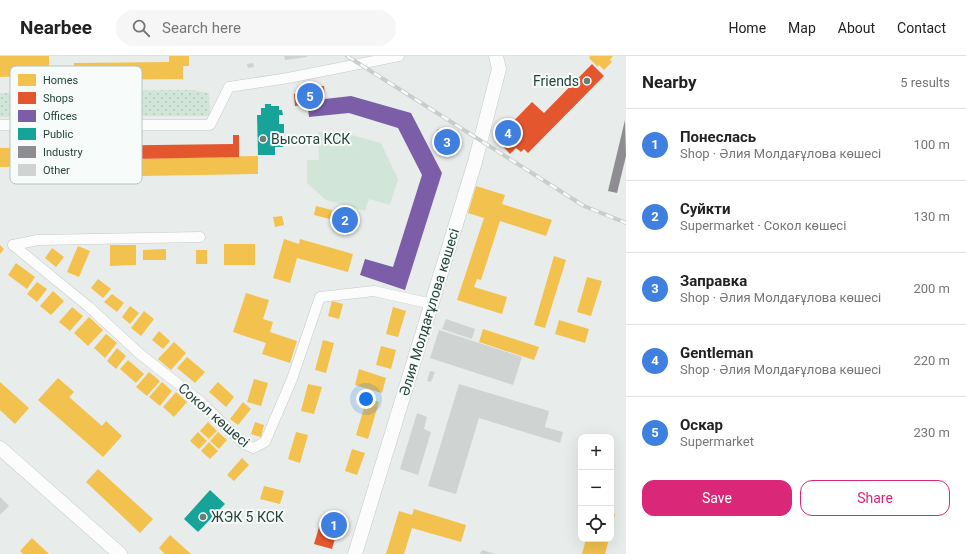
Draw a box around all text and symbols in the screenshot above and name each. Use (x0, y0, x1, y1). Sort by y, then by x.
search box (116, 10, 396, 46)
text: Nearbee (20, 16, 92, 39)
icon: search (130, 17, 152, 39)
text: Search here (162, 19, 241, 37)
text: Home (728, 20, 766, 36)
text: Map (788, 20, 816, 36)
text: About (838, 20, 875, 36)
text: Contact (897, 20, 946, 36)
legend (10, 66, 142, 184)
text: Nearby (642, 72, 697, 92)
place label: Friends (533, 73, 579, 89)
text: Homes (43, 74, 79, 87)
text: 5 results (900, 75, 950, 90)
marker: Friends (582, 76, 592, 86)
pin: 5 (297, 81, 323, 111)
text: Shops (43, 92, 74, 105)
text: Offices (43, 110, 78, 123)
pin: 4 (495, 118, 521, 148)
pin: 3 (434, 127, 460, 157)
text: Public (43, 128, 74, 141)
text: Понеслась (680, 128, 756, 146)
place label: Высота КСК (271, 131, 350, 147)
marker: Высота КСК (258, 134, 268, 144)
text: 1 (651, 137, 659, 152)
text: 100 m (913, 137, 950, 152)
text: Industry (43, 146, 83, 159)
text: Shop · Әлия Молдағұлова көшесі (680, 146, 881, 161)
text: Other (43, 164, 70, 177)
text: Суйкти (680, 200, 730, 218)
pin: 2 (332, 205, 358, 235)
text: 2 (651, 209, 659, 224)
text: 130 m (913, 209, 950, 224)
text: Supermarket · Сокол көшесі (680, 218, 846, 233)
street label: Әлия Молдағұлова көшесі (396, 226, 462, 398)
text: Заправка (680, 272, 747, 290)
text: 3 (651, 281, 659, 296)
text: 200 m (913, 281, 950, 296)
text: Shop · Әлия Молдағұлова көшесі (680, 290, 881, 305)
text: Gentleman (680, 344, 753, 362)
text: 4 (651, 353, 659, 368)
text: 220 m (913, 353, 950, 368)
text: Shop · Әлия Молдағұлова көшесі (680, 362, 881, 377)
street label: Сокол көшесі (175, 380, 253, 450)
your location (356, 389, 376, 409)
text: Оскар (680, 416, 723, 434)
text: 5 (651, 425, 659, 440)
text: 230 m (913, 425, 950, 440)
map controls (578, 434, 614, 542)
button: + (578, 434, 614, 470)
text: Supermarket (680, 434, 754, 449)
button: − (578, 470, 614, 506)
button: Save (642, 480, 792, 516)
button: Share (800, 480, 950, 516)
button: locate (578, 506, 614, 542)
place label: ЖЭК 5 КСК (211, 509, 284, 525)
pin: 1 (321, 510, 347, 540)
marker: ЖЭК 5 КСК (198, 512, 208, 522)

